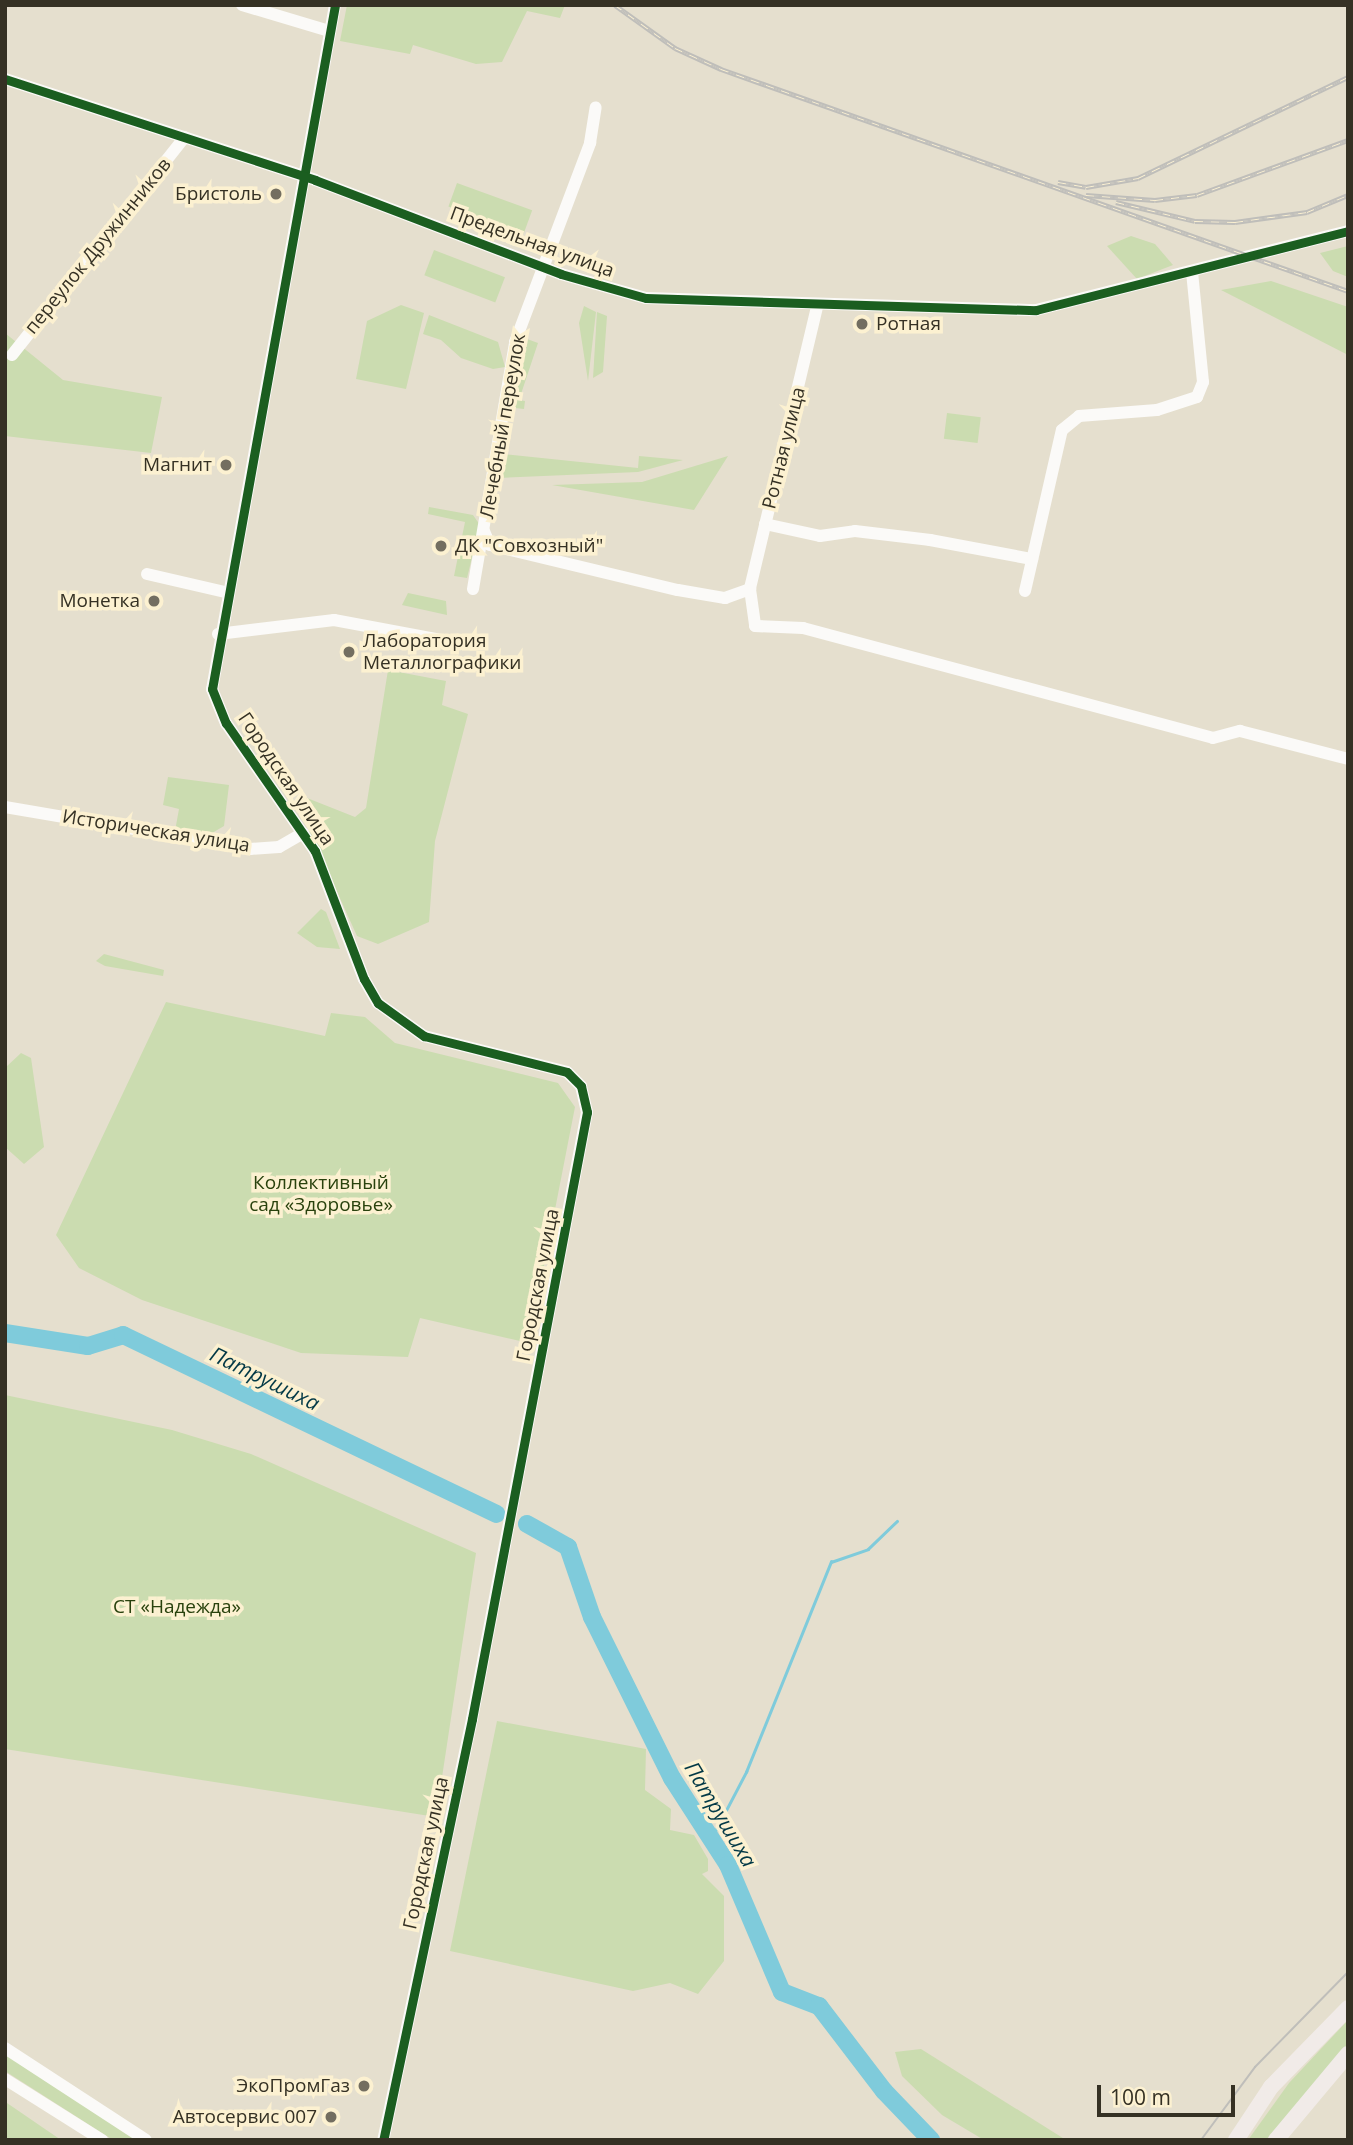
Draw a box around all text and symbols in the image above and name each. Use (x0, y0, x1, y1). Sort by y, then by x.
street label: переулок Дружинников (20, 153, 176, 339)
place label: Бристоль (175, 183, 262, 205)
marker: Бристоль (268, 186, 284, 202)
street label: Предельная улица (447, 202, 617, 282)
place label: Ротная (876, 313, 941, 335)
marker: Ротная (854, 316, 870, 332)
street label: Лечебный переулок (475, 332, 531, 520)
street label: Ротная улица (758, 385, 810, 511)
place label: Магнит (143, 454, 212, 476)
marker: Магнит (218, 457, 234, 473)
place label: ДК "Совхозный" (455, 535, 603, 557)
marker: ДК "Совхозный" (433, 538, 449, 554)
place label: Монетка (59, 590, 140, 612)
marker: Монетка (146, 593, 162, 609)
place label: Лаборатория Металлографики (363, 630, 521, 674)
marker: Лаборатория Металлографики (341, 644, 357, 660)
street label: Городская улица (233, 708, 339, 850)
street label: Историческая улица (61, 805, 251, 857)
park label: Коллективный сад «Здоровье» (249, 1172, 393, 1216)
street label: Городская улица (512, 1207, 564, 1363)
water label: Патрушиха (206, 1341, 324, 1415)
park label: СТ «Надежда» (113, 1596, 241, 1618)
water label: Патрушиха (680, 1757, 762, 1871)
street label: Городская улица (399, 1775, 453, 1931)
scale bar (1101, 2072, 1239, 2116)
place label: ЭкоПромГаз (236, 2075, 350, 2097)
marker: ЭкоПромГаз (356, 2078, 372, 2094)
text: 100 m (1110, 2083, 1171, 2111)
place label: Автосервис 007 (173, 2106, 317, 2128)
marker: Автосервис 007 (323, 2109, 339, 2125)

